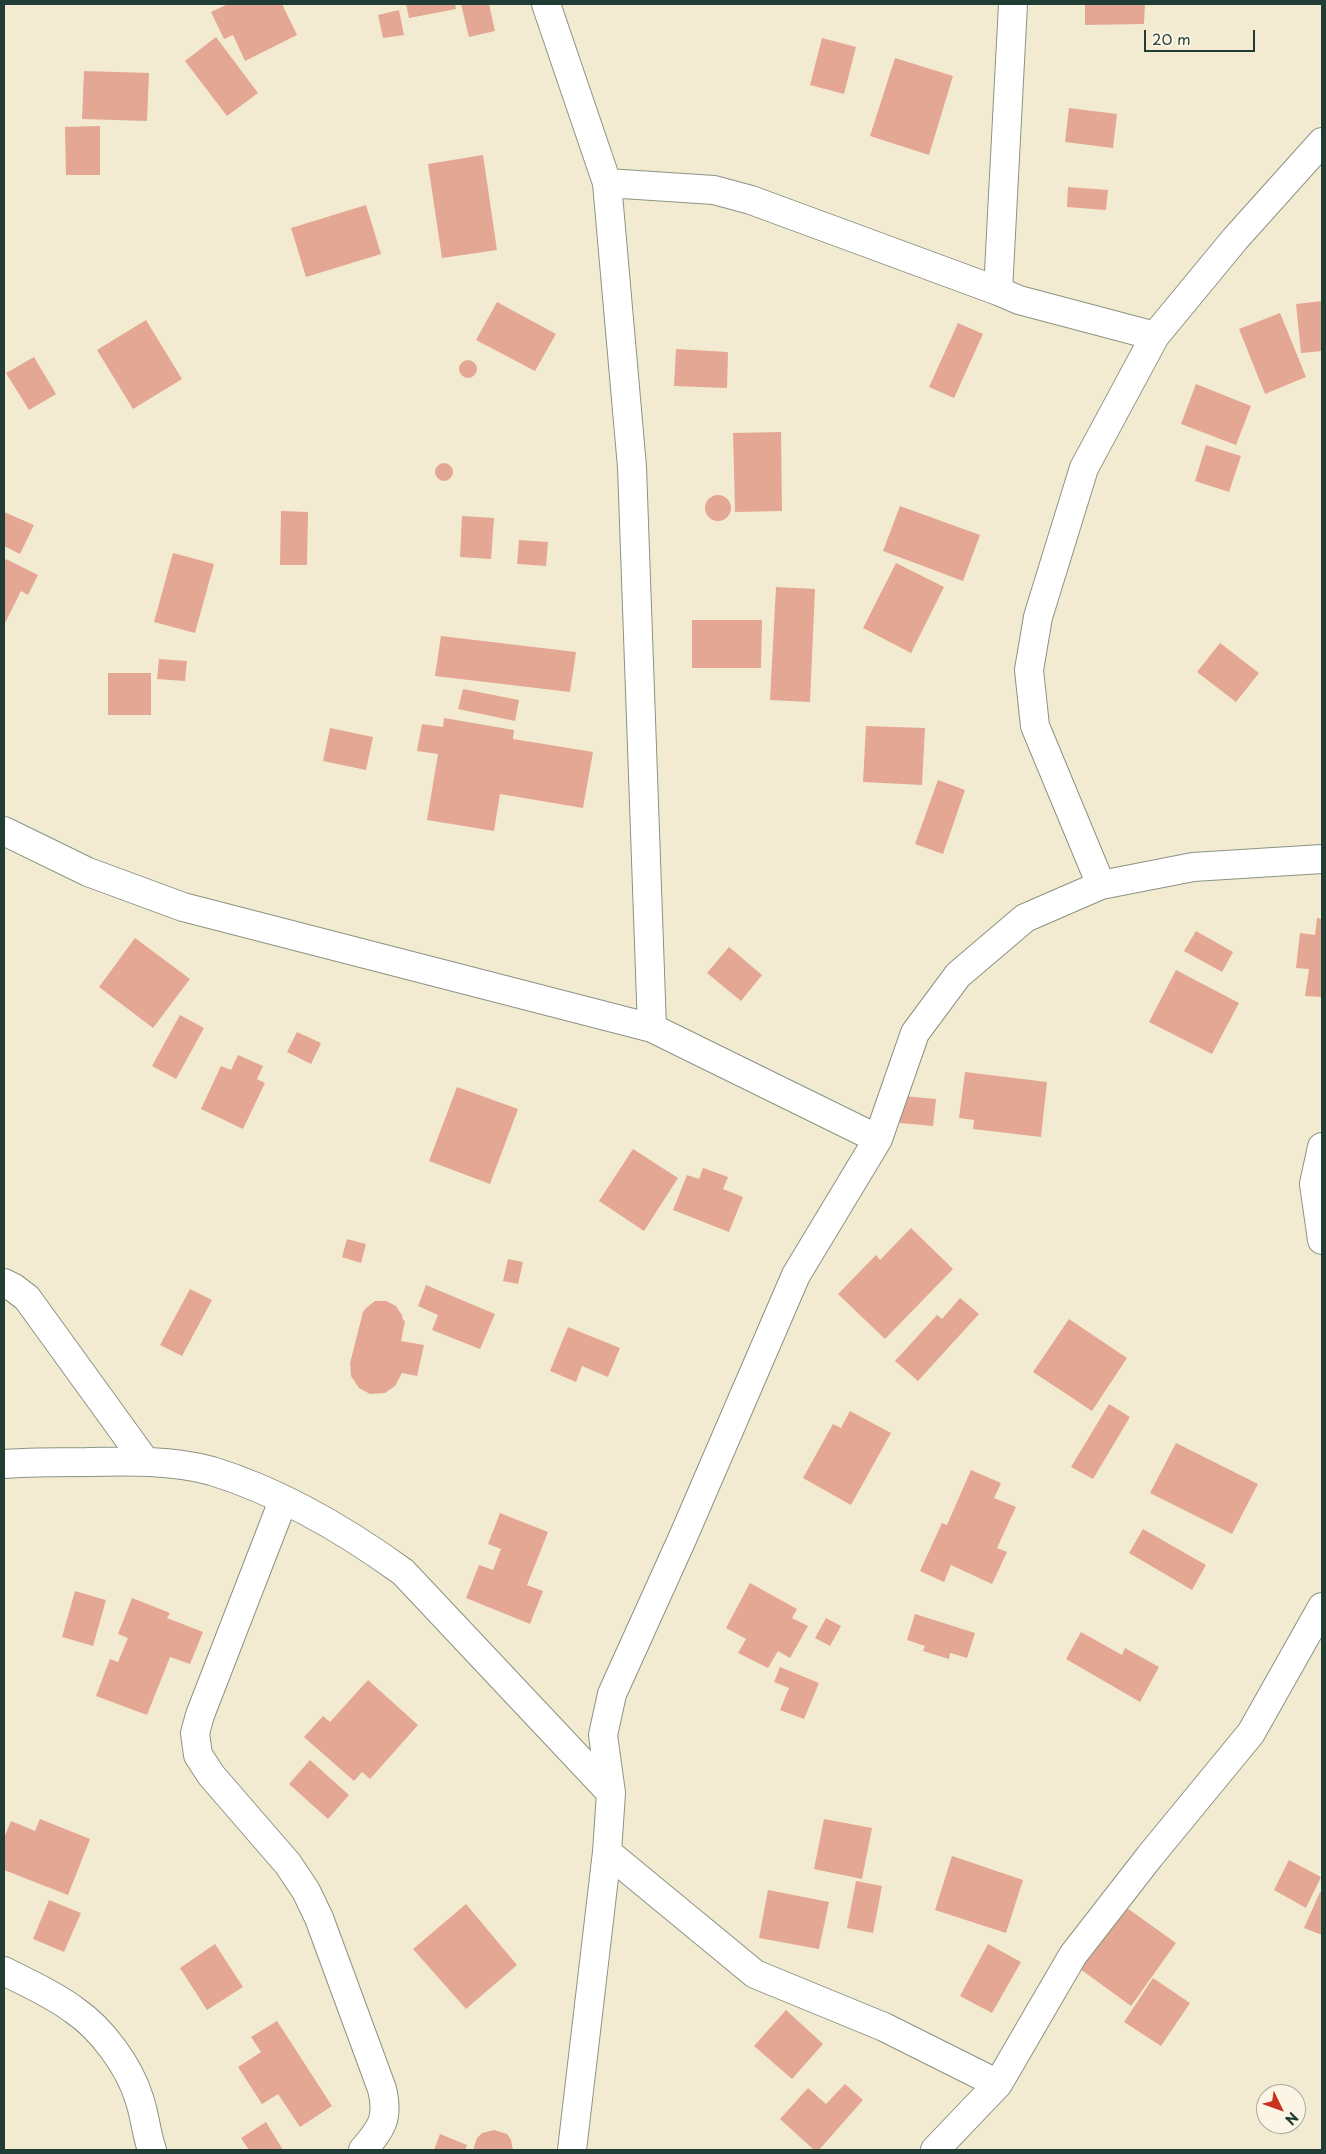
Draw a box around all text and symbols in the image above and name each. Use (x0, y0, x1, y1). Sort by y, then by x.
scale bar (1146, 20, 1257, 52)
text: 20 m (1152, 27, 1191, 50)
north arrow (1256, 2084, 1306, 2134)
text: N (1280, 2108, 1303, 2130)

